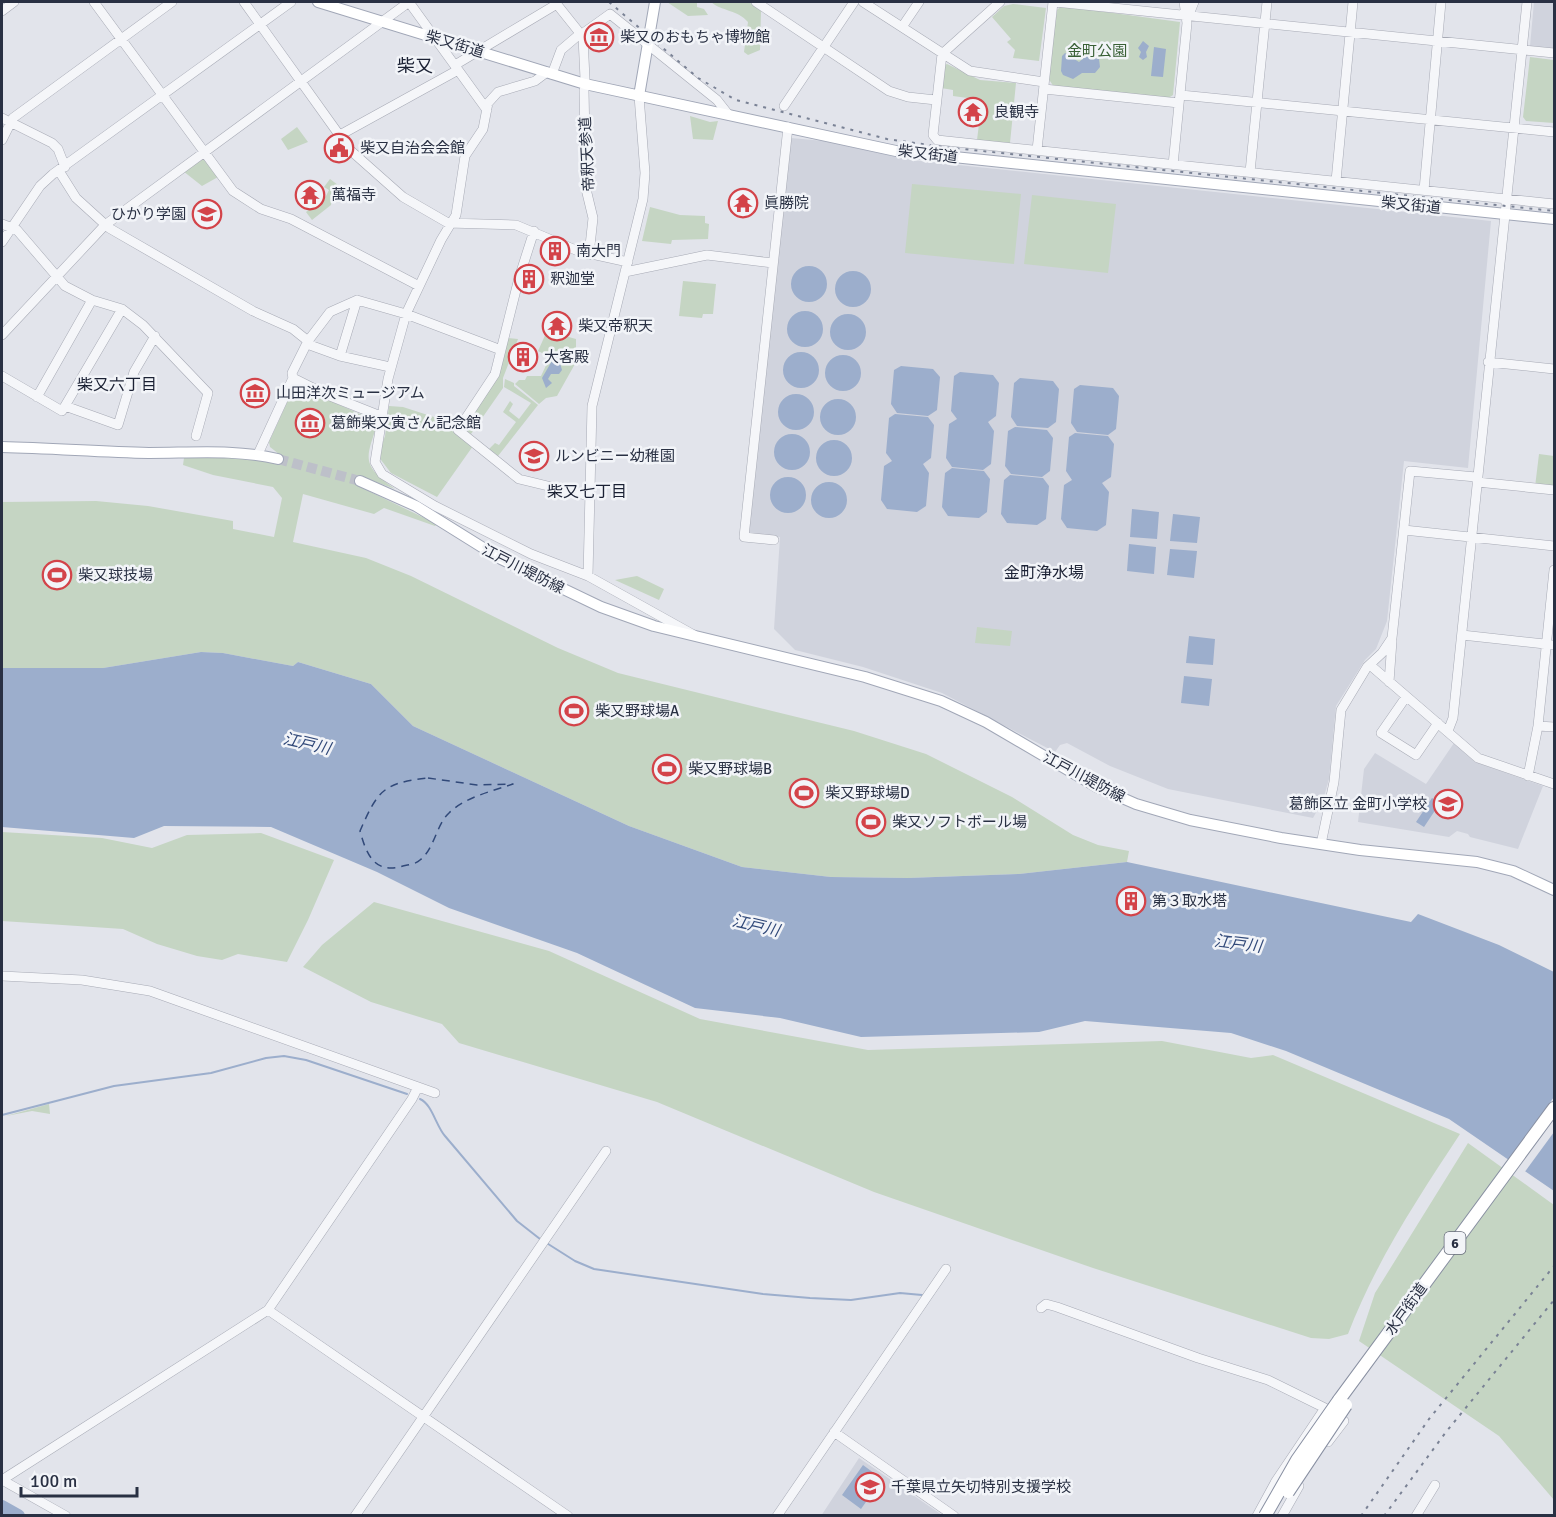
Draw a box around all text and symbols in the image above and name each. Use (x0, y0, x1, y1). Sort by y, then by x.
museum icon: 柴又のおもちゃ博物館 (583, 21, 615, 53)
street label: 柴又街道 (424, 27, 486, 61)
place label: 柴又のおもちゃ博物館 (620, 28, 770, 46)
park label: 金町公園 (1067, 42, 1127, 60)
district label: 柴又 (397, 55, 433, 77)
temple icon: 良観寺 (957, 96, 989, 128)
place label: 良観寺 (994, 103, 1039, 121)
street label: 帝釈天参道 (576, 116, 598, 192)
public building icon: 柴又自治会会館 (323, 132, 355, 164)
place label: 柴又自治会会館 (360, 139, 465, 157)
street label: 柴又街道 (897, 141, 959, 167)
temple icon: 萬福寺 (294, 179, 326, 211)
place label: 萬福寺 (331, 186, 376, 204)
temple icon: 眞勝院 (727, 187, 759, 219)
street label: 柴又街道 (1380, 193, 1442, 217)
place label: 眞勝院 (764, 194, 809, 212)
school or university icon: ひかり学園 (191, 198, 223, 230)
place label: ひかり学園 (111, 205, 186, 223)
building icon: 南大門 (539, 235, 571, 267)
place label: 南大門 (576, 242, 621, 260)
building icon: 釈迦堂 (513, 263, 545, 295)
place label: 釈迦堂 (550, 270, 595, 288)
temple icon: 柴又帝釈天 (541, 310, 573, 342)
place label: 柴又帝釈天 (578, 317, 653, 335)
building icon: 大客殿 (507, 341, 539, 373)
place label: 大客殿 (544, 348, 589, 366)
district label: 柴又六丁目 (77, 375, 157, 395)
museum icon: 山田洋次ミュージアム (239, 377, 271, 409)
place label: 山田洋次ミュージアム (276, 384, 425, 402)
museum icon: 葛飾柴又寅さん記念館 (294, 407, 326, 439)
place label: 葛飾柴又寅さん記念館 (331, 414, 481, 432)
school or university icon: ルンビニー幼稚園 (518, 440, 550, 472)
place label: ルンビニー幼稚園 (555, 447, 675, 465)
district label: 柴又七丁目 (547, 482, 627, 502)
street label: 江戸川堤防線 (479, 541, 567, 597)
sports icon: 柴又球技場 (41, 559, 73, 591)
district label: 金町浄水場 (1004, 563, 1084, 583)
place label: 柴又球技場 (78, 566, 153, 584)
sports icon: 柴又野球場A (558, 695, 590, 727)
place label: 柴又野球場A (595, 702, 679, 720)
water label: 江戸川 (281, 729, 334, 760)
street label: 江戸川堤防線 (1040, 748, 1128, 806)
sports icon: 柴又野球場B (651, 753, 683, 785)
place label: 柴又野球場B (688, 760, 772, 778)
sports icon: 柴又野球場D (788, 777, 820, 809)
place label: 柴又野球場D (825, 784, 910, 802)
school or university icon: 葛飾区立 金町小学校 (1432, 788, 1464, 820)
place label: 葛飾区立 金町小学校 (1289, 795, 1427, 813)
sports icon: 柴又ソフトボール場 (855, 806, 887, 838)
place label: 柴又ソフトボール場 (892, 813, 1027, 831)
building icon: 第３取水塔 (1115, 885, 1147, 917)
place label: 第３取水塔 (1152, 892, 1227, 910)
water label: 江戸川 (730, 911, 783, 942)
water label: 江戸川 (1213, 931, 1265, 957)
road number: 6 (1444, 1232, 1466, 1254)
street label: 水戸街道 (1381, 1279, 1431, 1339)
scale bar (21, 1460, 136, 1498)
text: 100 m (30, 1470, 77, 1492)
school or university icon: 千葉県立矢切特別支援学校 (854, 1471, 886, 1503)
place label: 千葉県立矢切特別支援学校 (891, 1478, 1071, 1496)

